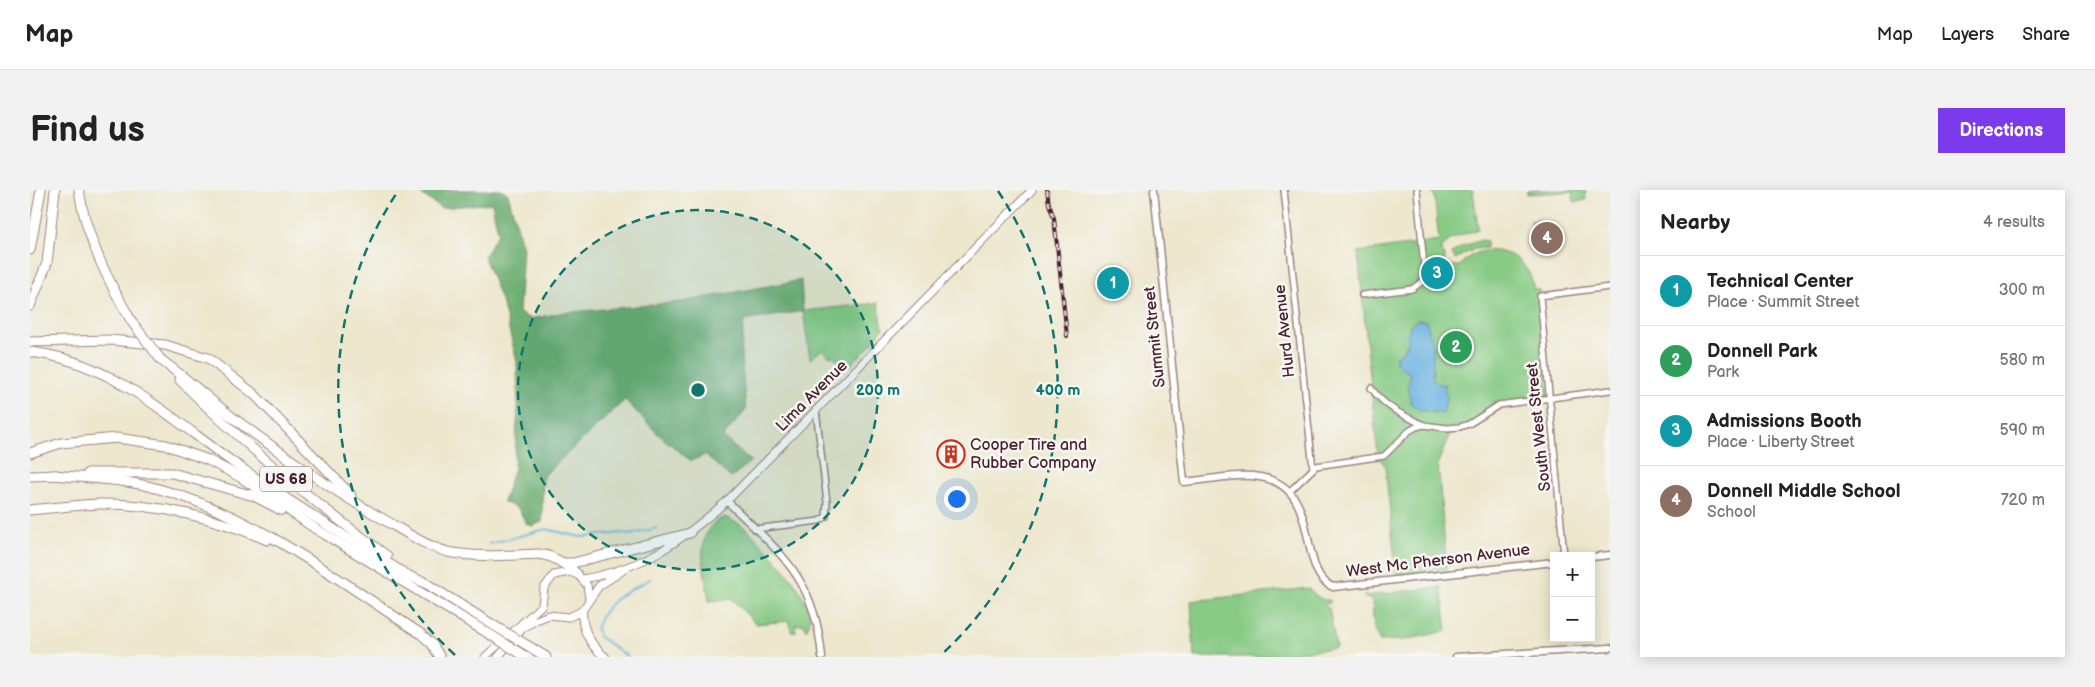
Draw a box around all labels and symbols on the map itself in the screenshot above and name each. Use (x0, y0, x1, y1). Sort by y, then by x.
pin: 4 (1531, 219, 1563, 257)
pin: 3 (1421, 254, 1453, 292)
pin: 1 (1097, 264, 1129, 302)
street label: Hurd Avenue (1271, 283, 1299, 378)
street label: Summit Street (1140, 285, 1170, 389)
pin: 2 (1440, 328, 1472, 366)
street label: Lima Avenue (772, 356, 852, 436)
street label: South West Street (1523, 362, 1555, 492)
centre of rings (689, 381, 707, 399)
text: 200 m (856, 381, 900, 400)
text: 400 m (1036, 381, 1080, 400)
place label: Cooper Tire and Rubber Company (970, 436, 1097, 473)
building icon: Cooper Tire and Rubber Company (936, 439, 966, 469)
road number: US 68 (260, 466, 312, 492)
your location (944, 486, 970, 512)
street label: West Mc Pherson Avenue (1345, 540, 1532, 582)

